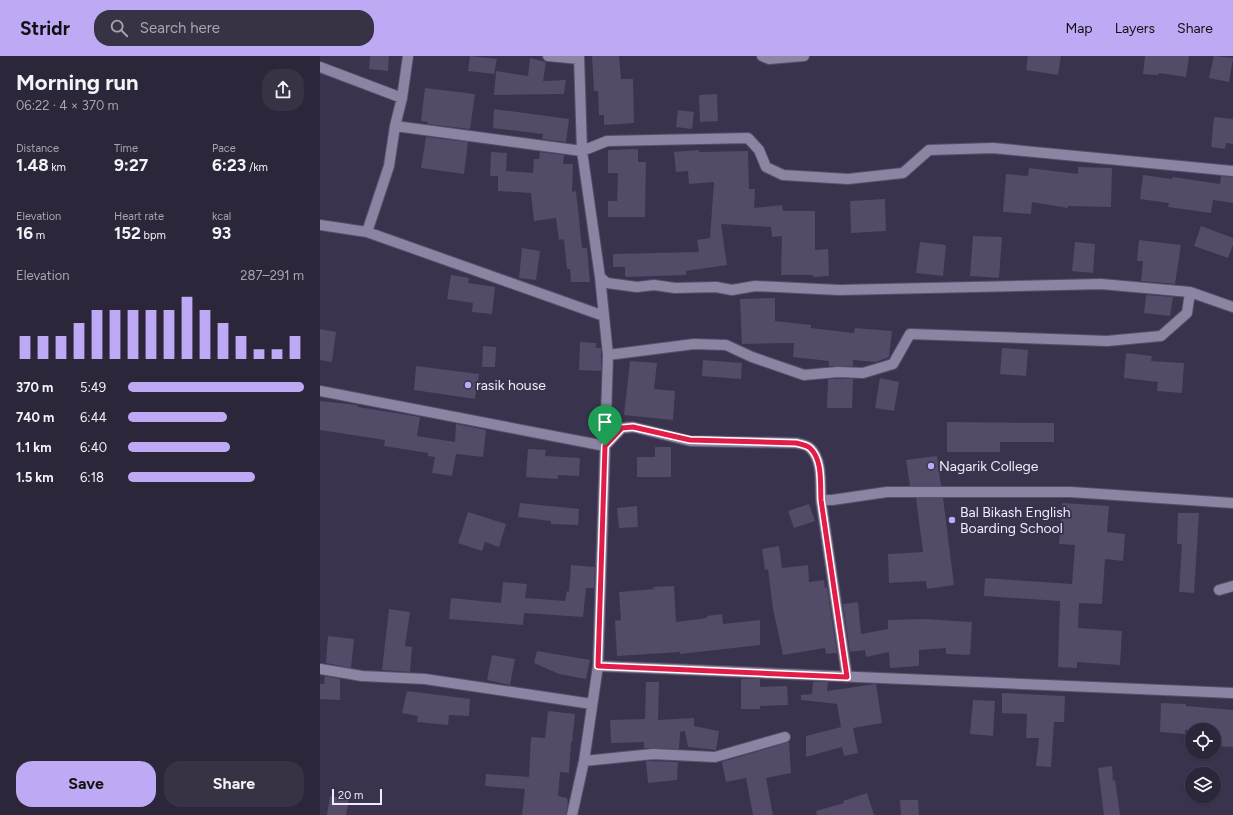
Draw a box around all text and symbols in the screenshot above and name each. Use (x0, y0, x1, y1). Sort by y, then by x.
search box (94, 10, 374, 46)
text: Stridr (20, 17, 70, 40)
icon: search (108, 17, 130, 39)
text: Search here (140, 19, 220, 37)
text: Map (1065, 20, 1093, 37)
text: Layers (1115, 20, 1155, 37)
text: Share (1177, 20, 1213, 37)
text: Morning run (16, 69, 139, 96)
button: share (262, 69, 304, 111)
text: 06:22 · 4 × 370 m (16, 98, 119, 113)
text: Distance (16, 142, 59, 155)
text: Time (114, 142, 138, 155)
text: Pace (212, 142, 236, 155)
text: 1.48 (16, 155, 49, 175)
text: 9:27 (114, 155, 148, 175)
text: 6:23 (212, 155, 246, 175)
text: km (49, 161, 66, 174)
text: /km (246, 161, 268, 174)
text: Elevation (16, 210, 61, 223)
text: Heart rate (114, 210, 164, 223)
text: kcal (212, 210, 231, 223)
text: 16 (16, 223, 33, 243)
text: 152 (114, 223, 141, 243)
text: 93 (212, 223, 231, 243)
text: m (33, 229, 45, 242)
text: bpm (141, 229, 166, 242)
text: Elevation (16, 268, 69, 283)
text: 287–291 m (240, 268, 304, 283)
place label: rasik house (476, 377, 546, 394)
text: 370 m (16, 380, 53, 395)
text: 5:49 (80, 380, 106, 395)
marker: rasik house (463, 380, 473, 390)
pin (588, 405, 622, 446)
text: 740 m (16, 410, 54, 425)
text: 6:44 (80, 410, 107, 425)
icon: arrive (594, 411, 616, 433)
text: 1.1 km (16, 440, 52, 455)
text: 6:40 (80, 440, 107, 455)
place label: Nagarik College (939, 458, 1039, 475)
marker: Nagarik College (926, 461, 936, 471)
text: 1.5 km (16, 470, 54, 485)
text: 6:18 (80, 470, 104, 485)
place label: Bal Bikash English Boarding School (960, 504, 1071, 537)
marker: Bal Bikash English Boarding School (947, 515, 957, 525)
map controls (1185, 723, 1221, 803)
button: locate (1185, 723, 1221, 759)
button: Save (16, 761, 156, 807)
button: Share (164, 761, 304, 807)
button: layers (1185, 767, 1221, 803)
scale bar (332, 787, 382, 806)
text: 20 m (338, 789, 363, 802)

